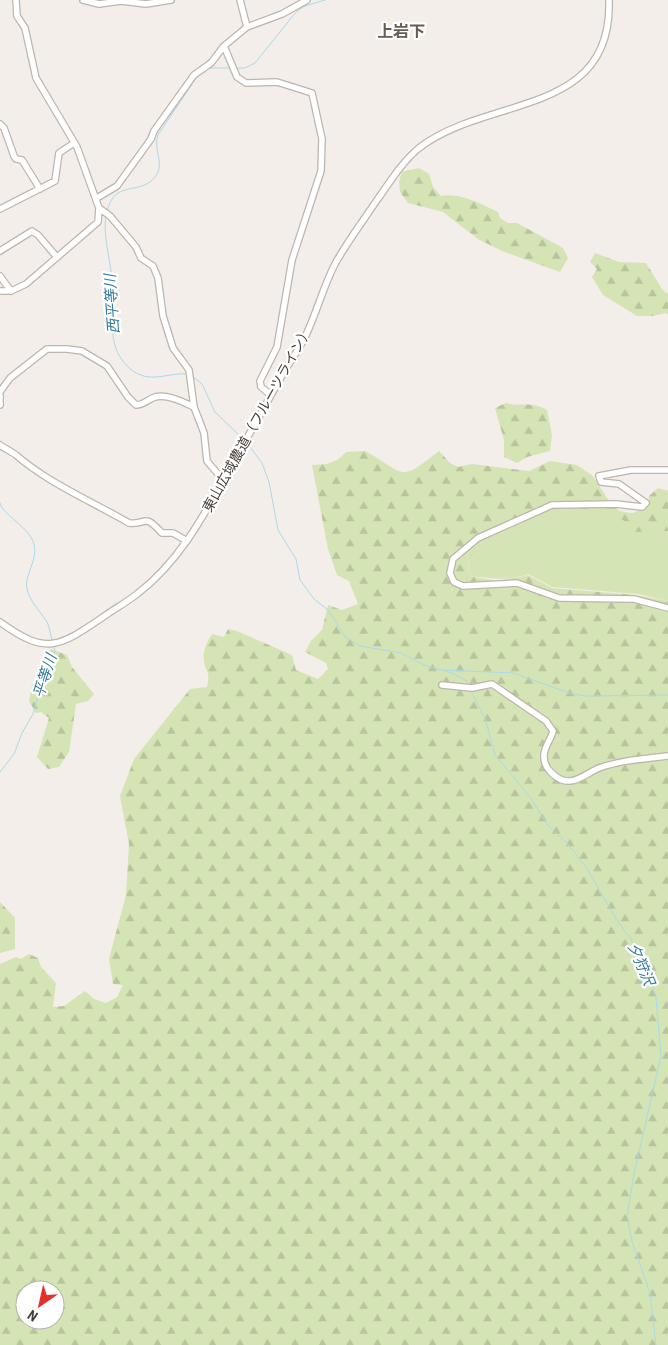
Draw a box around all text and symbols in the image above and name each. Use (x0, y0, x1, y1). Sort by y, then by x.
district label: 上岩下 (377, 22, 425, 41)
water label: 西平等川 (101, 271, 123, 335)
street label: 東山広域農道（フルーツライン） (199, 323, 315, 515)
water label: 平等川 (29, 650, 61, 700)
water label: 夕狩沢 (624, 940, 659, 990)
north arrow (15, 1280, 65, 1330)
text: N (25, 1307, 41, 1325)

